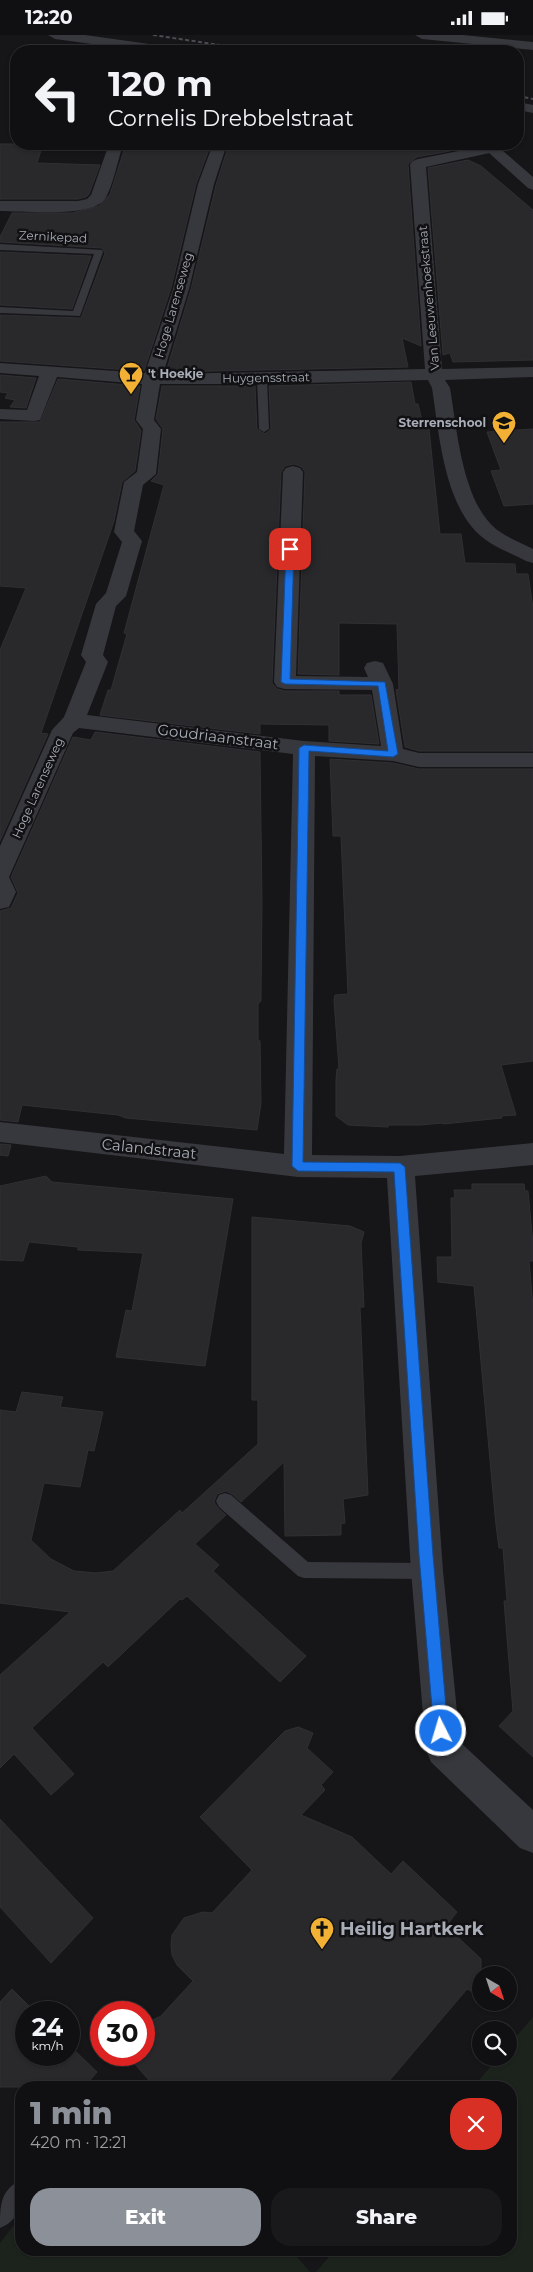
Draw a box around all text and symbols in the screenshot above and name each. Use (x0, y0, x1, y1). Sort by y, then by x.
text: 12:20 (25, 6, 73, 29)
text: 120 m (108, 62, 213, 105)
icon: left (25, 65, 90, 130)
text: Cornelis Drebbelstraat (108, 105, 354, 132)
street label: Van Leeuwenhoekstraat (415, 225, 442, 371)
street label: Zernikepad (18, 227, 88, 246)
street label: Hoge Larenseweg (151, 250, 196, 359)
bar icon: 't Hoekje (118, 361, 144, 395)
place label: 't Hoekje (148, 366, 204, 381)
street label: Huygensstraat (222, 369, 310, 386)
school or university icon: Sterrenschool (491, 410, 517, 444)
place label: Sterrenschool (399, 415, 486, 430)
pin (269, 528, 311, 570)
icon: arrive (276, 535, 304, 563)
street label: Goudriaanstraat (157, 720, 280, 753)
street label: Hoge Larenseweg (9, 735, 67, 841)
street label: Calandstraat (101, 1134, 197, 1163)
position arrow (414, 1704, 466, 1756)
church icon: Heilig Hartkerk (309, 1916, 335, 1950)
place label: Heilig Hartkerk (340, 1918, 484, 1940)
north arrow (472, 1966, 518, 2011)
map controls (472, 1966, 517, 2066)
speed limit sign: 30 (90, 2001, 155, 2066)
text: 24 (32, 2012, 63, 2042)
button: search (472, 2021, 517, 2066)
text: km/h (31, 2038, 64, 2053)
text: 1 min (30, 2095, 113, 2132)
button: close (450, 2098, 502, 2150)
text: 420 m · 12:21 (30, 2133, 127, 2152)
button: Exit (30, 2188, 261, 2246)
button: Share (271, 2188, 502, 2246)

